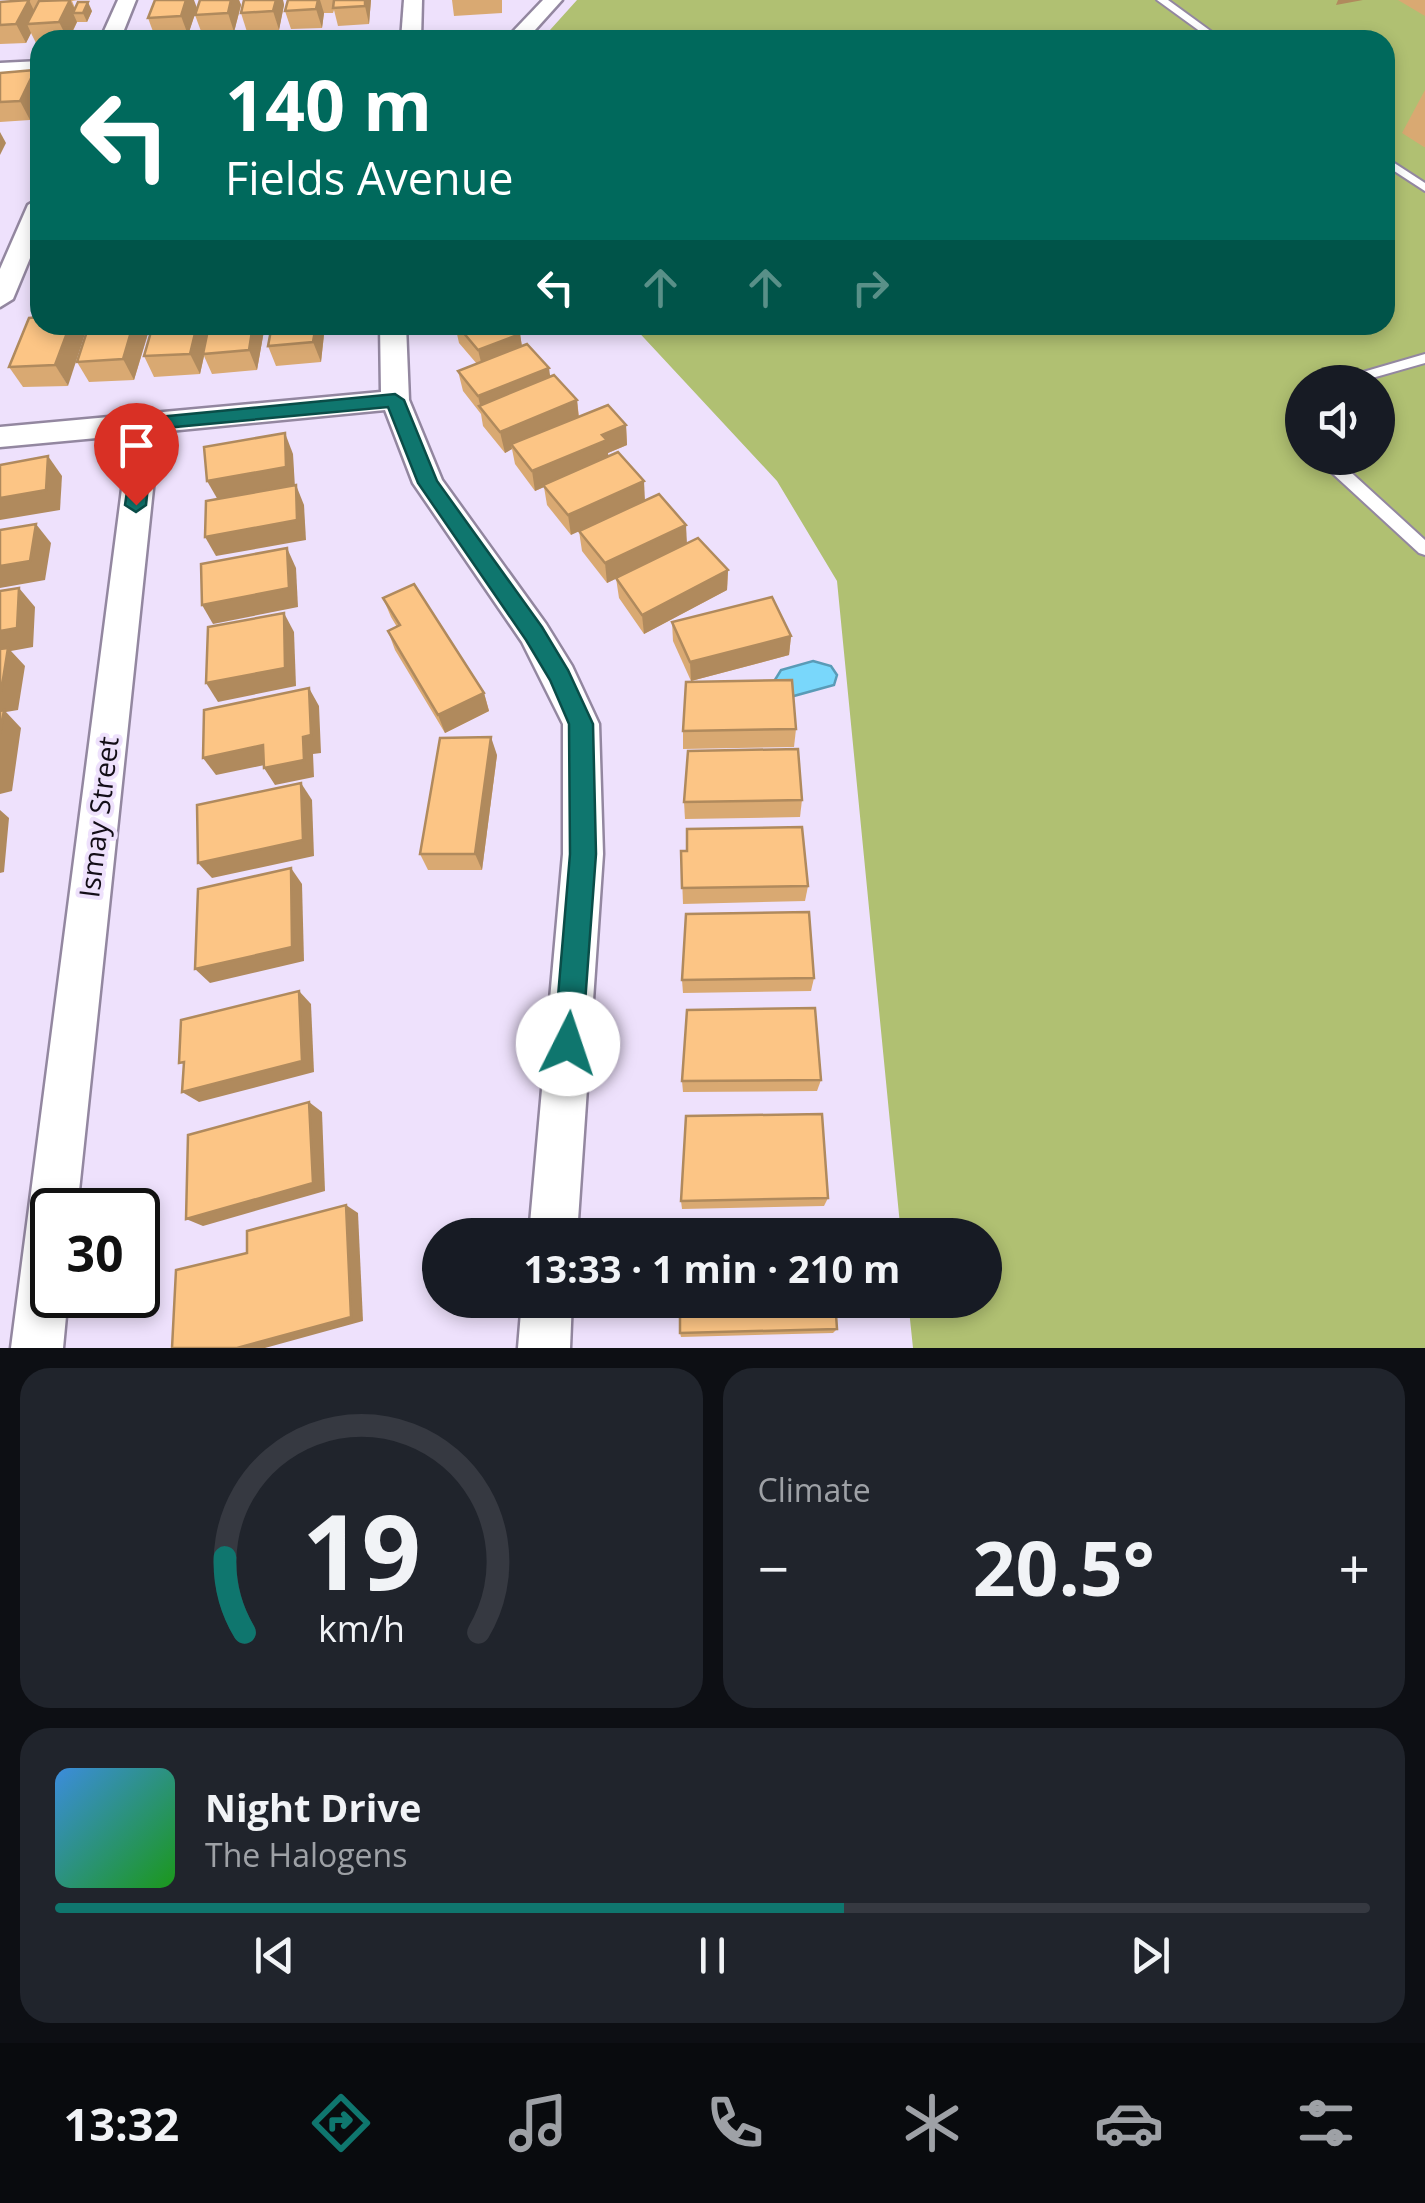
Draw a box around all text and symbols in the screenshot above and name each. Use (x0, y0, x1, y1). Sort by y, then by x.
text: 140 m (225, 56, 432, 152)
icon: left (60, 70, 190, 200)
text: Fields Avenue (225, 147, 514, 208)
icon: left (528, 260, 583, 315)
icon: ahead (633, 260, 688, 315)
icon: ahead (738, 260, 793, 315)
icon: right (843, 260, 898, 315)
map controls (1285, 365, 1395, 475)
button: sound (1285, 365, 1395, 475)
pin (94, 403, 179, 506)
icon: arrive (109, 418, 164, 473)
street label: Ismay Street (69, 734, 127, 900)
position arrow (516, 992, 620, 1096)
speed limit sign: 30 (30, 1188, 160, 1318)
text: 13:33 · 1 min · 210 m (524, 1242, 900, 1294)
text: Climate (758, 1468, 871, 1511)
text: 19 (302, 1479, 421, 1620)
text: 20.5° (973, 1516, 1155, 1618)
text: − (758, 1530, 789, 1605)
text: + (1339, 1530, 1370, 1605)
text: km/h (318, 1604, 405, 1652)
text: Night Drive (205, 1781, 421, 1833)
text: The Halogens (205, 1833, 407, 1876)
icon: previous (247, 1928, 302, 1983)
icon: pause (685, 1928, 740, 1983)
icon: next (1123, 1928, 1178, 1983)
icon: directions (306, 2088, 376, 2158)
icon: music (503, 2088, 573, 2158)
icon: phone (700, 2088, 770, 2158)
icon: climate (897, 2088, 967, 2158)
icon: car (1094, 2088, 1164, 2158)
icon: filters (1291, 2088, 1361, 2158)
text: 13:32 (64, 2093, 179, 2154)

